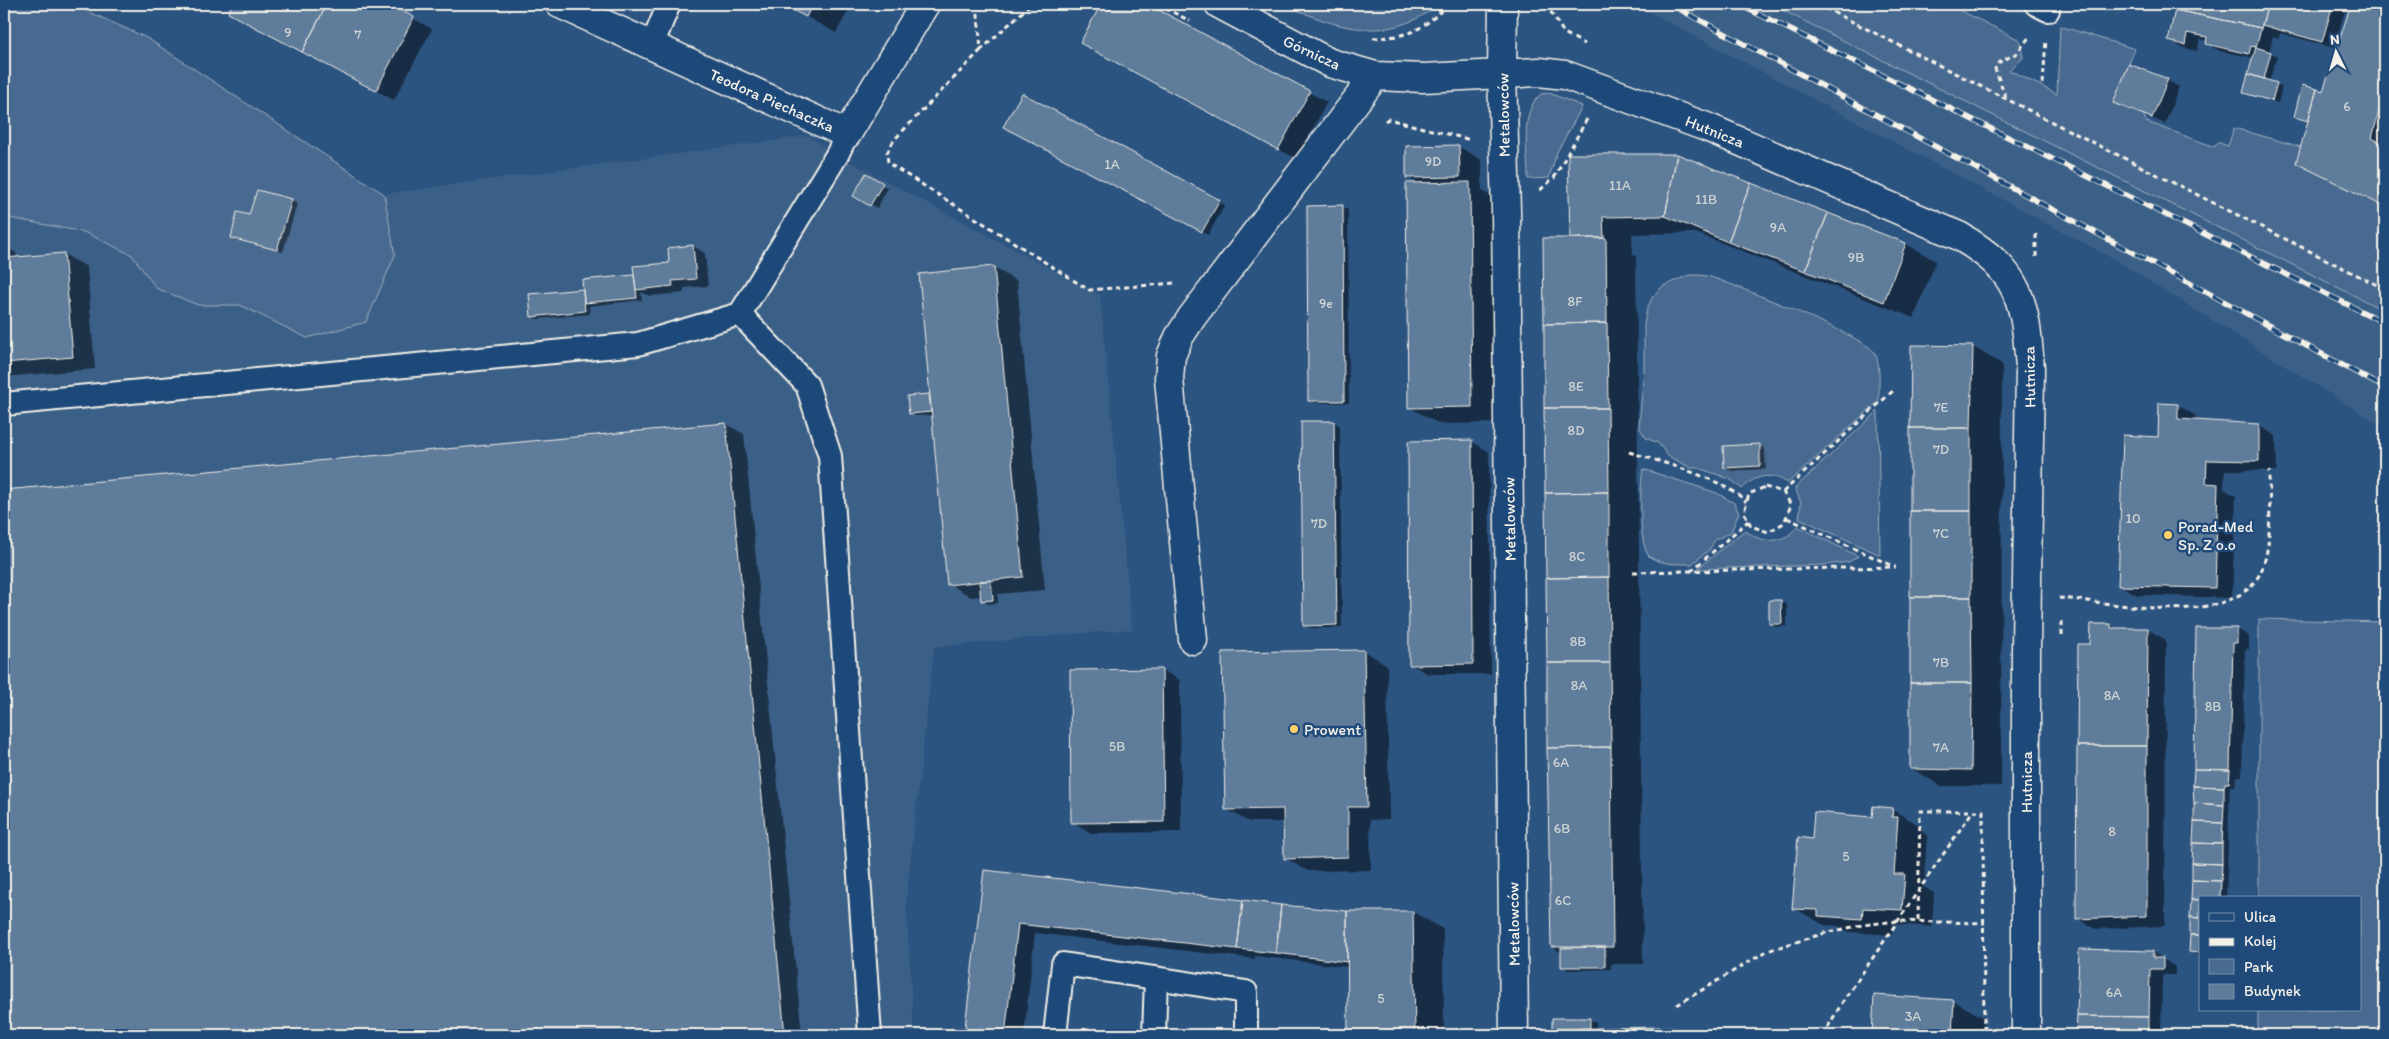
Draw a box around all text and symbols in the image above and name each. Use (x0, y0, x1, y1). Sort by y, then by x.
house number: 9 (284, 24, 292, 41)
house number: 7 (355, 26, 362, 43)
north arrow (2312, 28, 2362, 78)
street label: Górnicza (1280, 31, 1344, 74)
text: N (2329, 31, 2340, 48)
street label: Teodora Piechaczka (707, 64, 837, 137)
street label: Metalowców (1493, 73, 1514, 157)
house number: 6 (2343, 98, 2351, 115)
street label: Hutnicza (1683, 111, 1748, 152)
house number: 9D (1425, 153, 1441, 170)
house number: 1A (1104, 156, 1120, 173)
house number: 11A (1609, 177, 1631, 194)
house number: 11B (1695, 191, 1717, 208)
house number: 9A (1770, 219, 1786, 236)
house number: 9B (1848, 249, 1864, 266)
house number: 8F (1568, 293, 1583, 310)
house number: 9e (1319, 295, 1333, 312)
street label: Hutnicza (2019, 345, 2040, 408)
house number: 8E (1568, 378, 1584, 395)
house number: 7E (1934, 399, 1949, 416)
house number: 8D (1568, 422, 1584, 439)
house number: 7D (1933, 441, 1949, 458)
street label: Metalowców (1499, 477, 1520, 561)
house number: 10 (2125, 510, 2141, 527)
house number: 7D (1311, 515, 1327, 532)
place label: Porad-Med Sp. Z o.o (2178, 517, 2254, 554)
house number: 7C (1933, 525, 1949, 542)
marker: Porad-Med Sp. Z o.o (2162, 529, 2174, 541)
house number: 8C (1569, 548, 1585, 565)
house number: 8B (1570, 633, 1586, 650)
house number: 7B (1933, 654, 1949, 671)
house number: 8A (1571, 677, 1587, 694)
house number: 8A (2104, 687, 2120, 704)
house number: 8B (2205, 698, 2221, 715)
place label: Prowent (1304, 720, 1361, 739)
marker: Prowent (1288, 723, 1300, 735)
house number: 5B (1109, 738, 1125, 755)
house number: 7A (1933, 739, 1949, 756)
street label: Hutnicza (2017, 750, 2036, 813)
house number: 6A (1553, 754, 1569, 771)
house number: 6B (1554, 820, 1570, 837)
house number: 8 (2108, 823, 2116, 840)
house number: 5 (1842, 848, 1850, 865)
street label: Metalowców (1503, 882, 1524, 966)
house number: 6C (1555, 892, 1571, 909)
legend (2199, 896, 2362, 1012)
text: Ulica (2244, 908, 2277, 926)
text: Kolej (2244, 932, 2276, 950)
text: Park (2244, 958, 2274, 976)
text: Budynek (2244, 982, 2301, 1000)
house number: 6A (2106, 984, 2122, 1001)
house number: 5 (1377, 990, 1385, 1007)
house number: 3A (1905, 1008, 1921, 1025)

